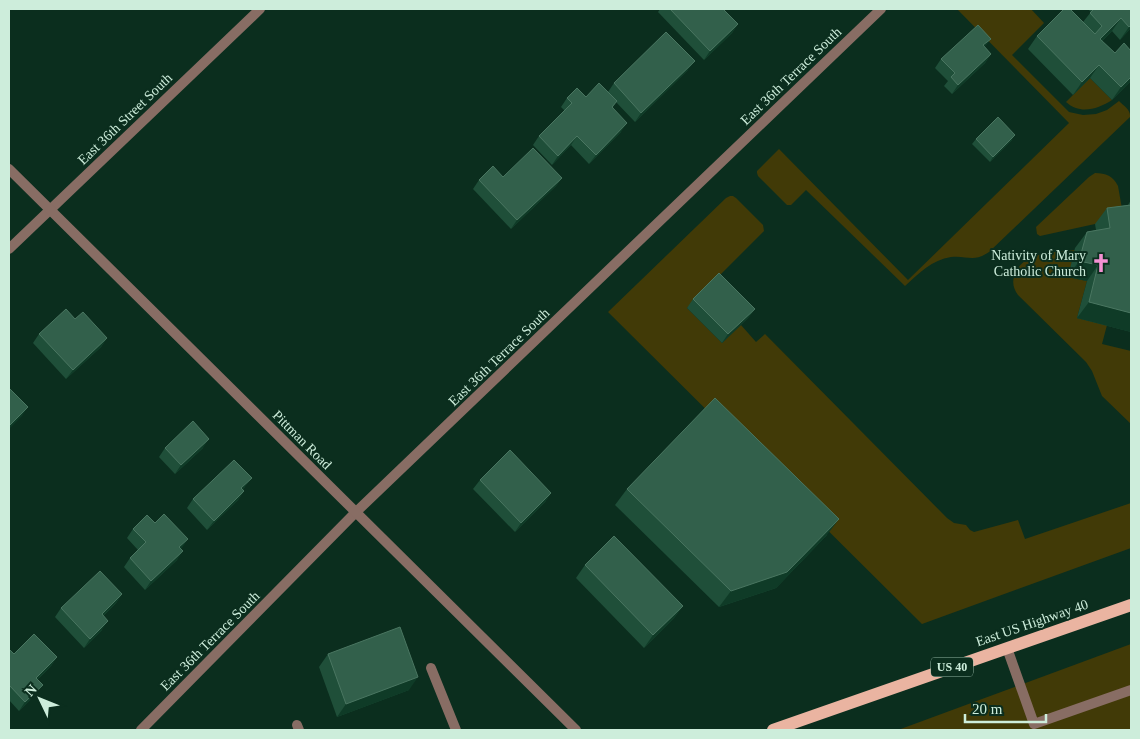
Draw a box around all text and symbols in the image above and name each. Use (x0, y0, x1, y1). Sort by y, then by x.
street label: East 36th Terrace South (738, 24, 844, 128)
street label: East 36th Street South (75, 70, 175, 168)
place label: Nativity of Mary Catholic Church (991, 248, 1086, 279)
church icon: Nativity of Mary Catholic Church (1090, 252, 1112, 274)
street label: East 36th Terrace South (446, 305, 552, 409)
street label: Pittman Road (270, 408, 334, 472)
street label: East 36th Terrace South (157, 588, 263, 694)
street label: East US Highway 40 (974, 597, 1090, 649)
road number: US 40 (931, 658, 973, 676)
north arrow (15, 674, 65, 724)
text: N (22, 682, 40, 699)
scale bar (965, 692, 1046, 724)
text: 20 m (972, 701, 1003, 717)

